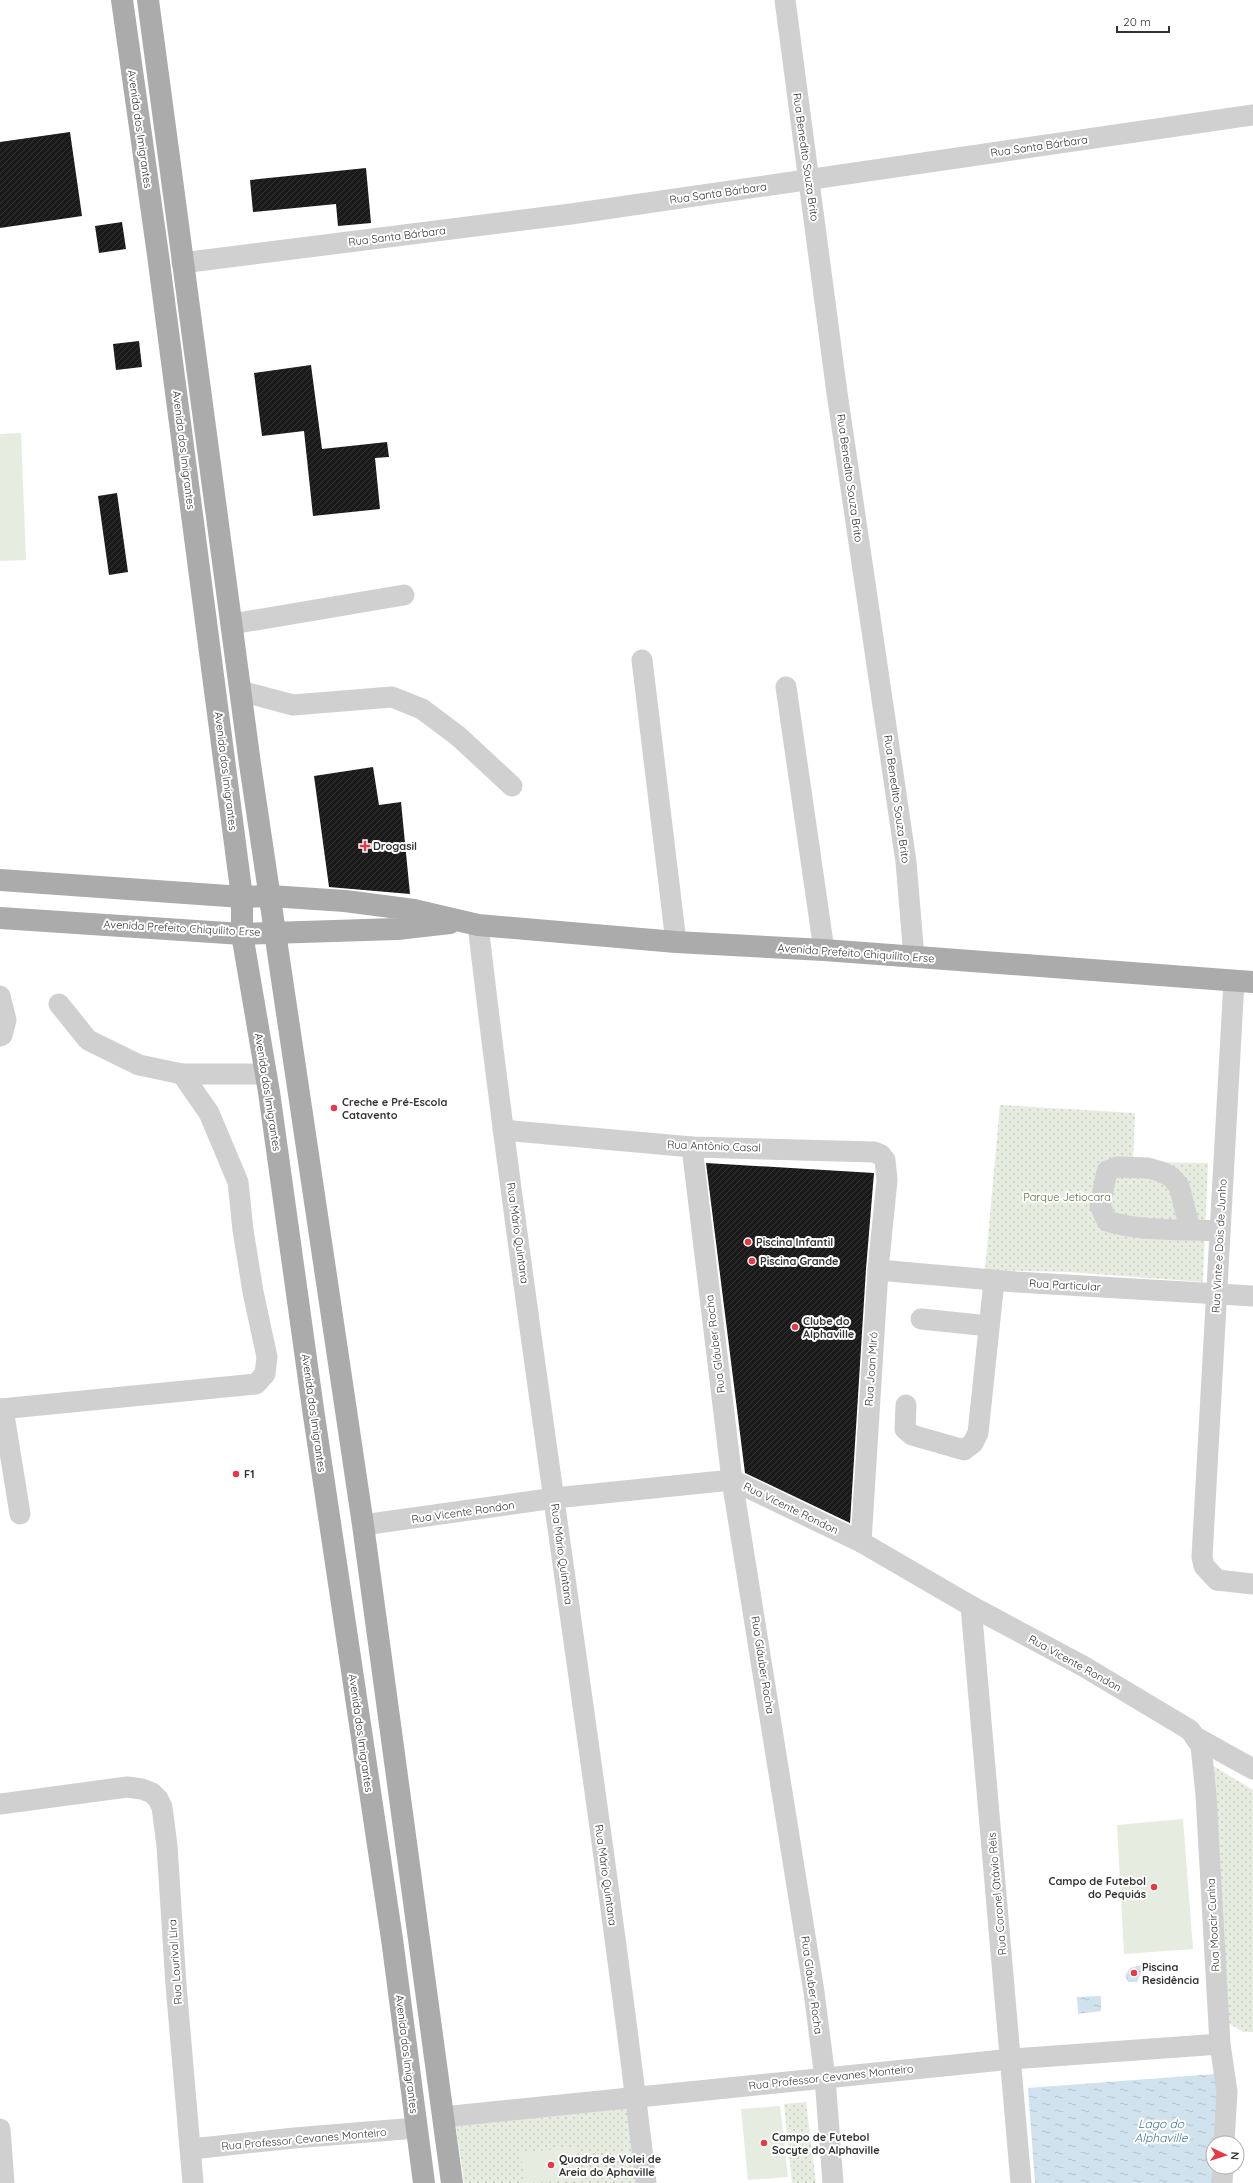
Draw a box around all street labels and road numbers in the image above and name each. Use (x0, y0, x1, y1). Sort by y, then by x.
street label: Avenida dos Imigrantes (125, 69, 155, 189)
street label: Rua Benedito Souza Brito (790, 92, 822, 222)
street label: Rua Santa Bárbara (990, 132, 1088, 160)
street label: Rua Santa Bárbara (669, 179, 767, 207)
street label: Rua Santa Bárbara (348, 223, 446, 249)
street label: Avenida dos Imigrantes (170, 390, 198, 510)
street label: Rua Benedito Souza Brito (834, 413, 866, 543)
street label: Avenida dos Imigrantes (212, 711, 240, 831)
street label: Rua Benedito Souza Brito (881, 734, 913, 864)
street label: Avenida Prefeito Chiquilito Erse (103, 917, 261, 939)
street label: Avenida Prefeito Chiquilito Erse (777, 941, 935, 965)
street label: Avenida dos Imigrantes (252, 1032, 284, 1152)
street label: Rua Antônio Casal (667, 1137, 761, 1155)
street label: Rua Vinte e Dois de Junho (1208, 1178, 1230, 1313)
street label: Rua Mário Quintana (504, 1181, 532, 1285)
street label: Rua Particular (1029, 1276, 1102, 1294)
street label: Rua Gláuber Rocha (702, 1294, 728, 1394)
street label: Rua Joan Miró (861, 1331, 881, 1407)
street label: Avenida dos Imigrantes (299, 1353, 329, 1473)
street label: Rua Vicente Rondon (741, 1479, 841, 1537)
street label: Rua Vicente Rondon (411, 1498, 515, 1526)
street label: Rua Mário Quintana (548, 1502, 576, 1606)
street label: Rua Gláuber Rocha (748, 1615, 778, 1715)
street label: Rua Vicente Rondon (1026, 1632, 1124, 1694)
street label: Avenida dos Imigrantes (346, 1673, 376, 1793)
street label: Rua Mário Quintana (592, 1823, 620, 1927)
street label: Rua Coronel Otávio Réis (985, 1832, 1009, 1956)
street label: Rua Moacir Cunha (1204, 1878, 1222, 1972)
street label: Rua Lourival Lira (165, 1919, 185, 2005)
street label: Rua Gláuber Rocha (798, 1935, 826, 2035)
street label: Avenida dos Imigrantes (393, 1994, 421, 2114)
street label: Rua Professor Cevanes Monteiro (748, 2061, 915, 2093)
street label: Rua Professor Cevanes Monteiro (221, 2125, 388, 2153)

